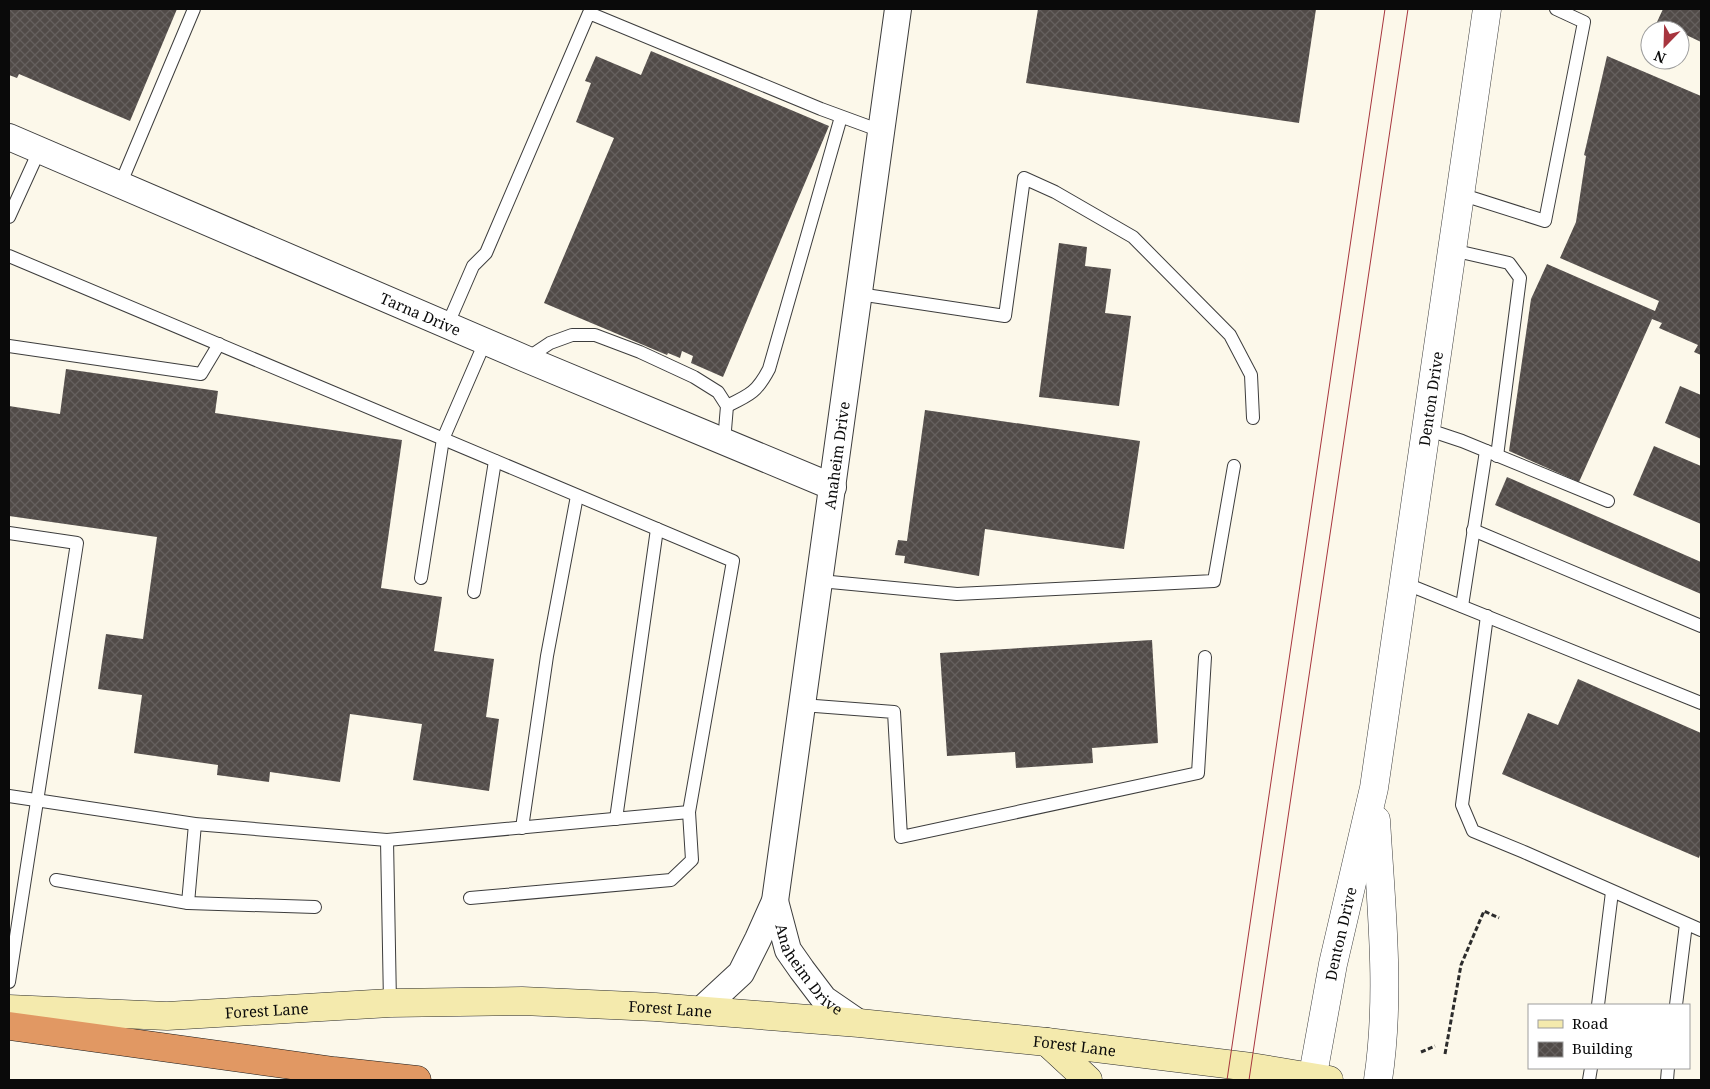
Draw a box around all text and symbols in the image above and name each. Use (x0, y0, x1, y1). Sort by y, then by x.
north arrow (1640, 20, 1690, 70)
text: N (1651, 47, 1669, 68)
street label: Tarna Drive (377, 288, 464, 340)
street label: Denton Drive (1414, 350, 1447, 447)
street label: Anaheim Drive (819, 400, 854, 511)
street label: Denton Drive (1320, 885, 1361, 982)
street label: Anaheim Drive (771, 921, 847, 1019)
street label: Forest Lane (628, 996, 713, 1021)
street label: Forest Lane (224, 998, 309, 1023)
legend (1528, 1004, 1690, 1069)
text: Road (1572, 1013, 1608, 1033)
street label: Forest Lane (1032, 1031, 1117, 1060)
text: Building (1572, 1038, 1633, 1058)

